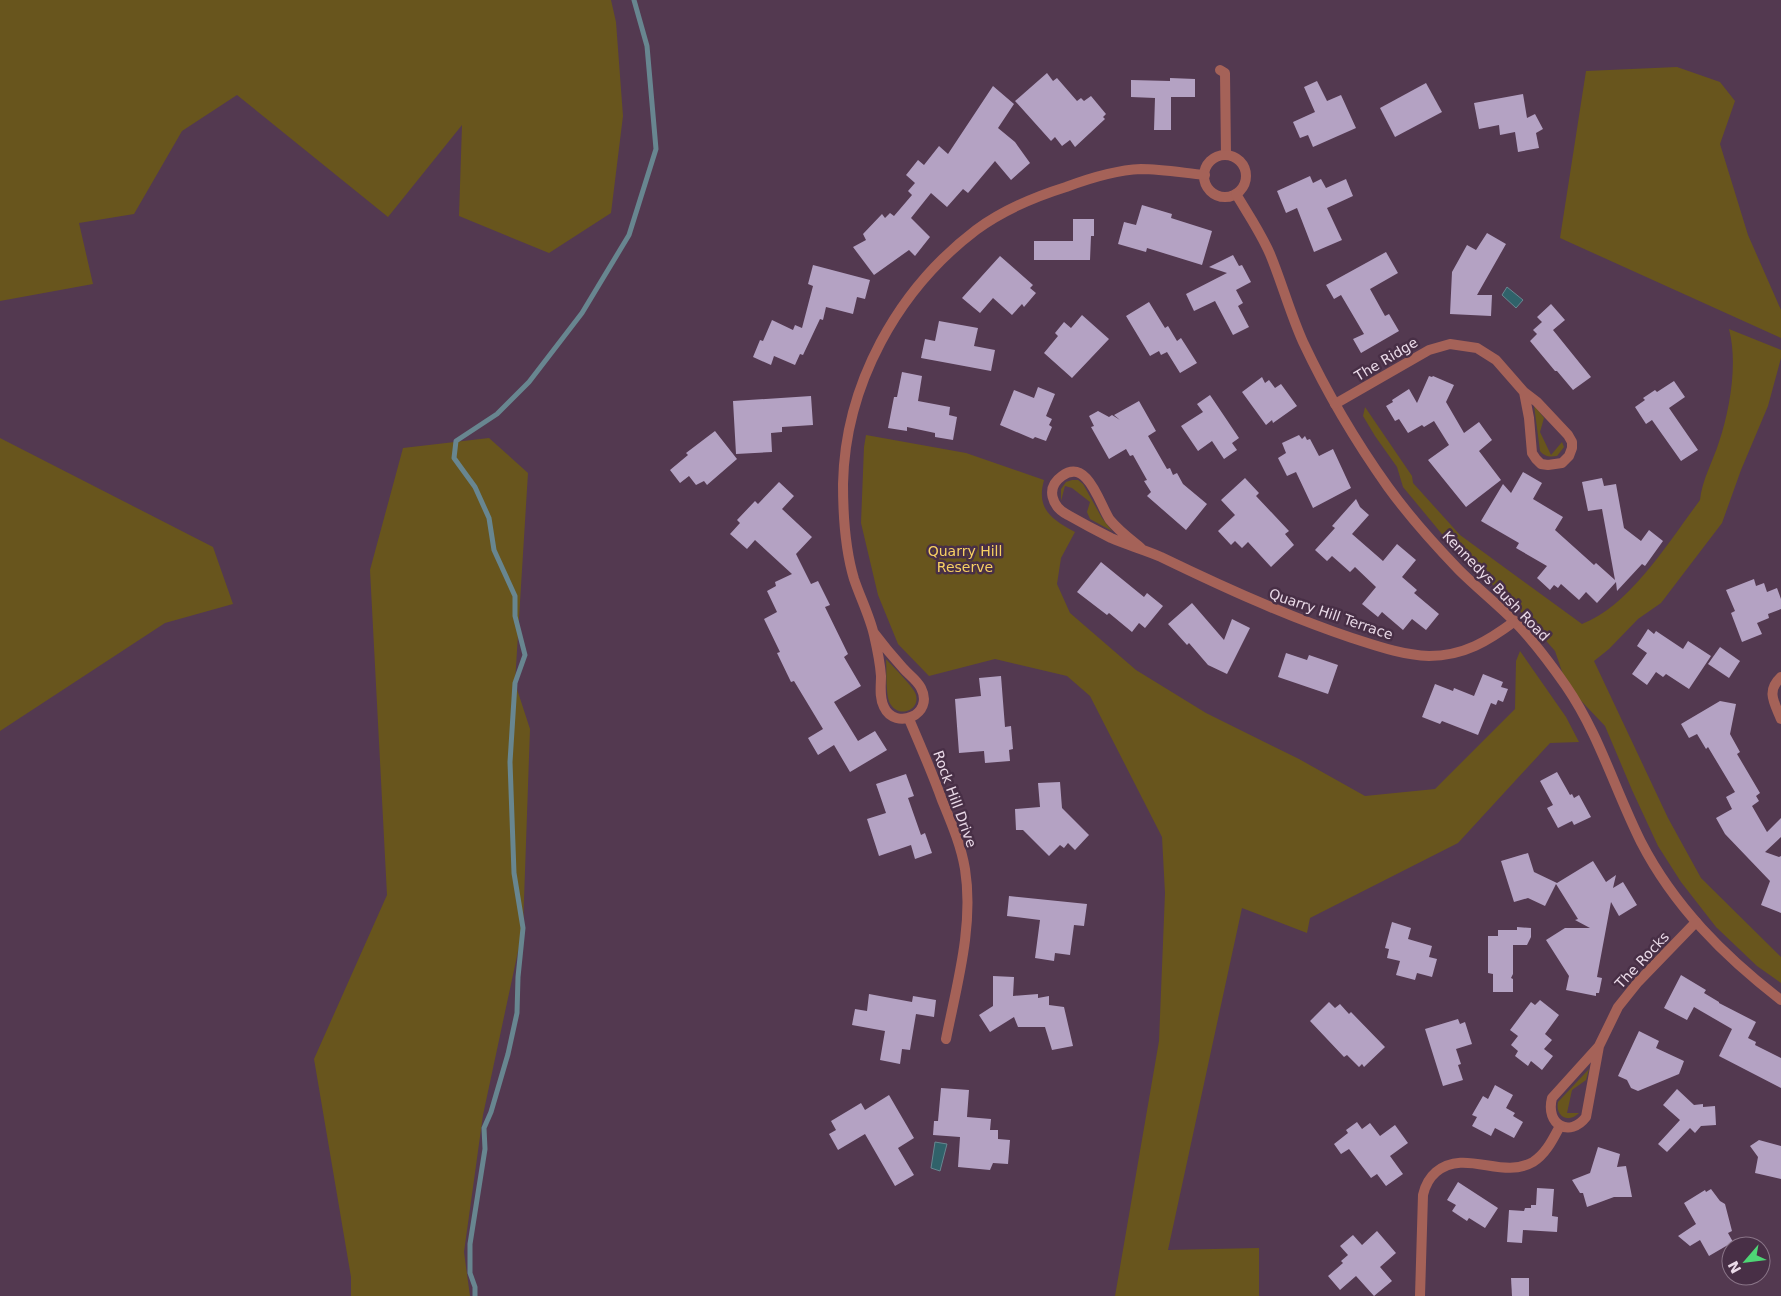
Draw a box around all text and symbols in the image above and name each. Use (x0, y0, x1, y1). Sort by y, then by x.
street label: The Ridge (1351, 334, 1420, 385)
street label: Kennedys Bush Road (1439, 528, 1553, 644)
park label: Quarry Hill Reserve (928, 543, 1002, 575)
street label: Quarry Hill Terrace (1267, 585, 1395, 643)
street label: Rock Hill Drive (930, 748, 980, 850)
street label: The Rocks (1611, 928, 1672, 992)
north arrow (1721, 1236, 1771, 1286)
text: N (1725, 1258, 1744, 1276)

